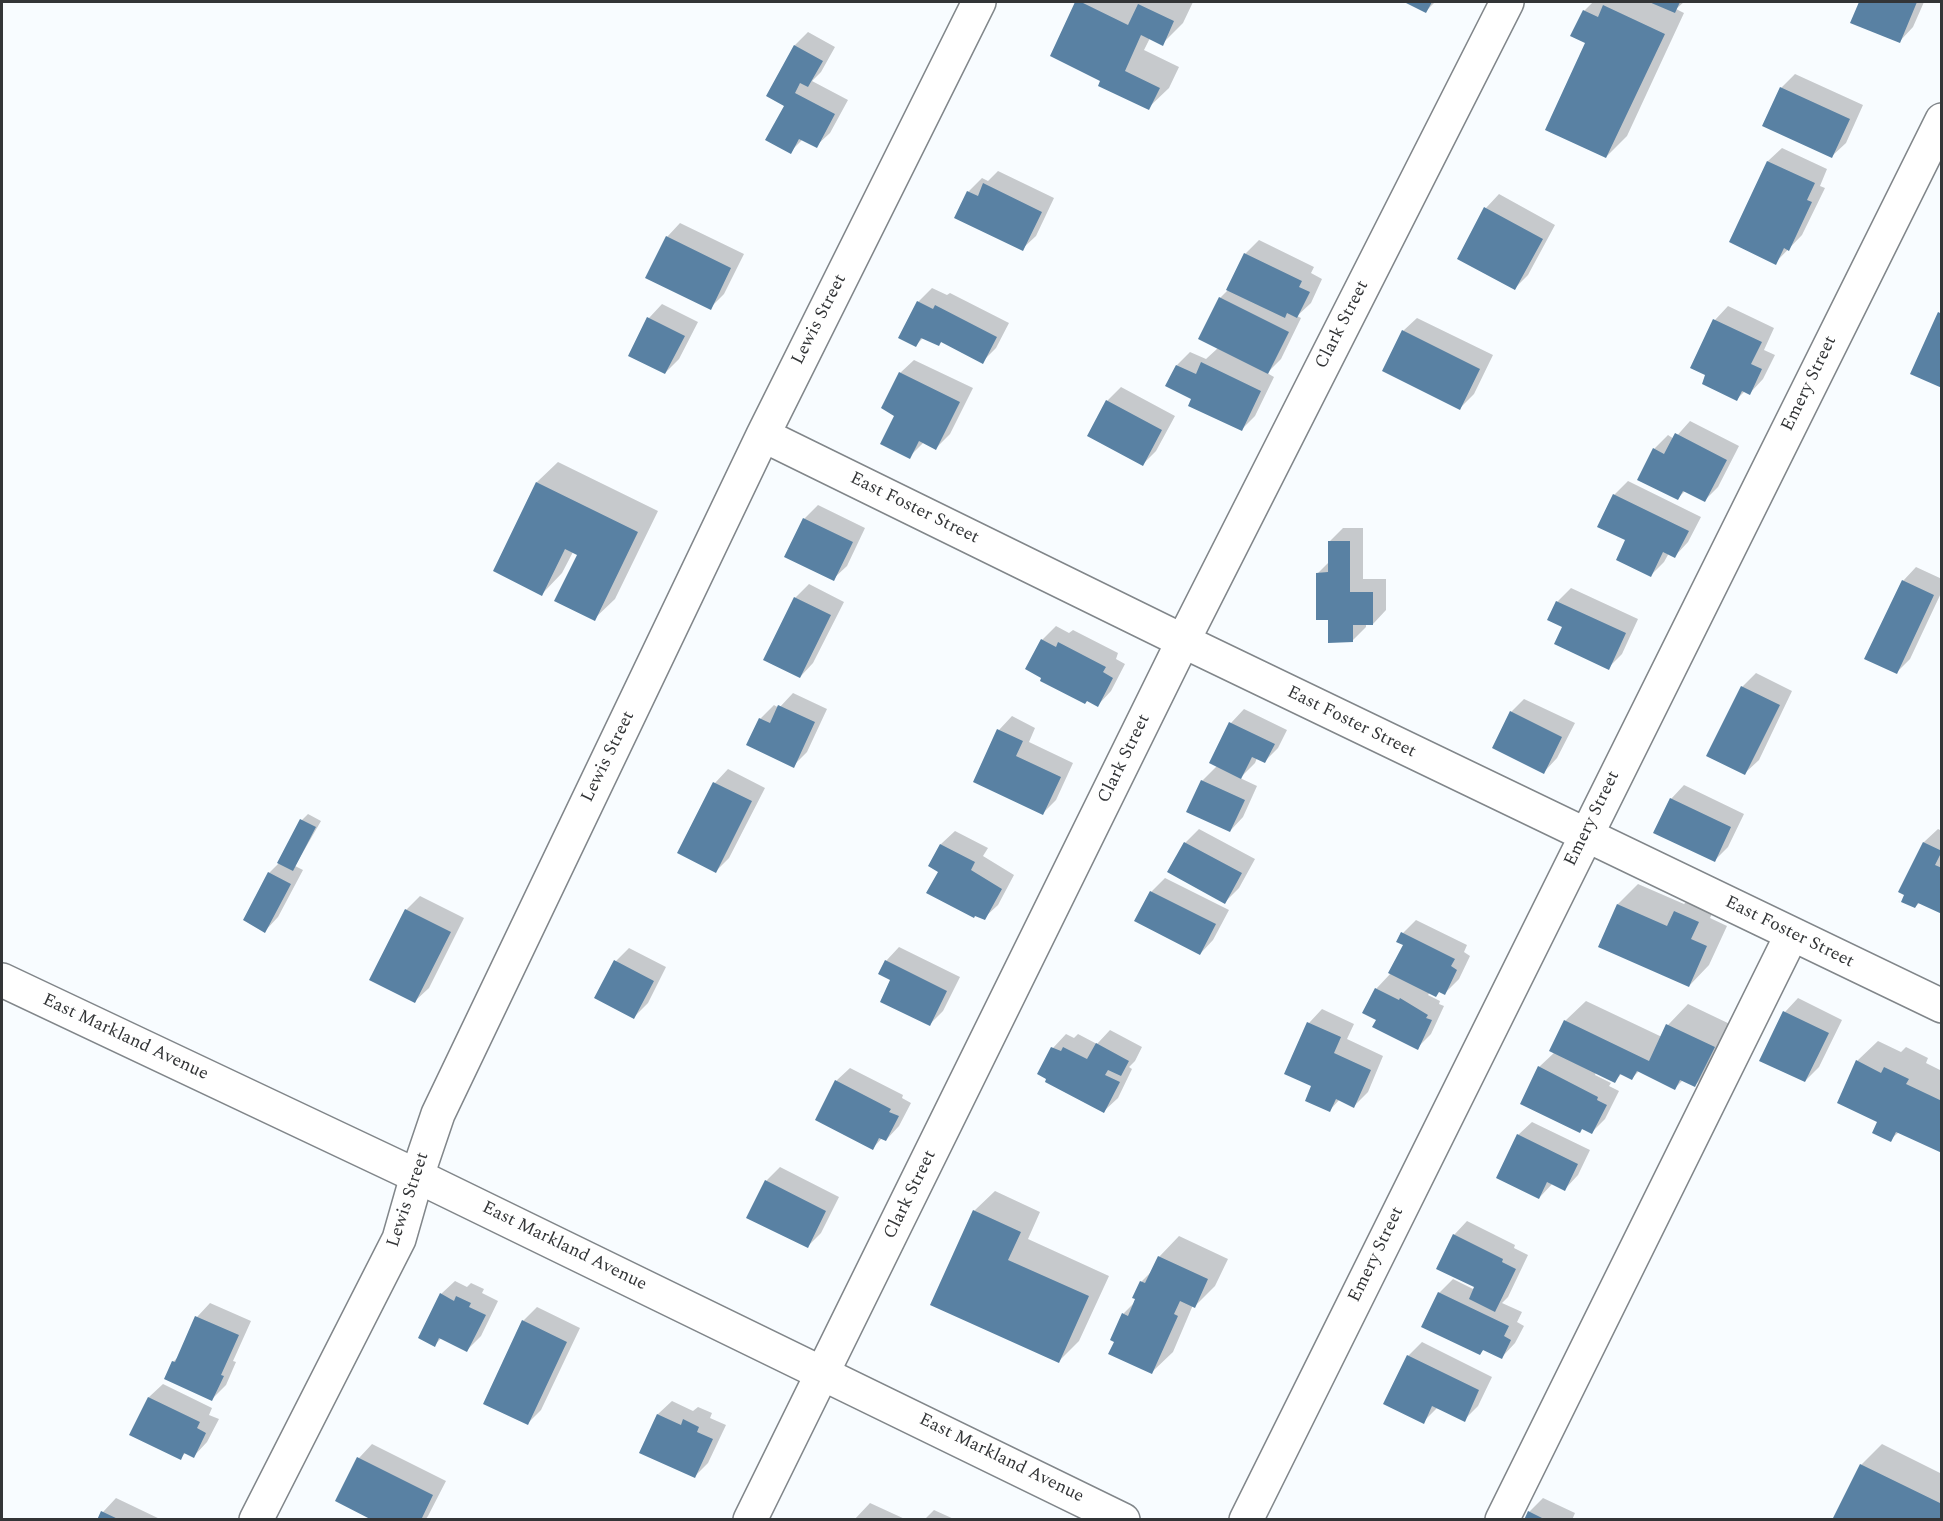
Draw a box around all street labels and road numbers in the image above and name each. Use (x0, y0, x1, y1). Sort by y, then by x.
street label: Lewis Street (788, 271, 852, 369)
street label: Clark Street (1312, 277, 1374, 373)
street label: Emery Street (1778, 333, 1842, 435)
street label: East Foster Street (846, 468, 982, 550)
street label: East Foster Street (1283, 682, 1419, 764)
street label: Lewis Street (578, 708, 640, 806)
street label: Clark Street (1094, 711, 1156, 807)
street label: Emery Street (1561, 768, 1625, 870)
street label: East Foster Street (1721, 892, 1857, 974)
street label: East Markland Avenue (39, 990, 211, 1086)
street label: Clark Street (880, 1147, 942, 1243)
street label: Lewis Street (383, 1150, 435, 1250)
street label: East Markland Avenue (478, 1198, 650, 1296)
street label: Emery Street (1345, 1204, 1409, 1306)
street label: East Markland Avenue (915, 1410, 1087, 1508)

